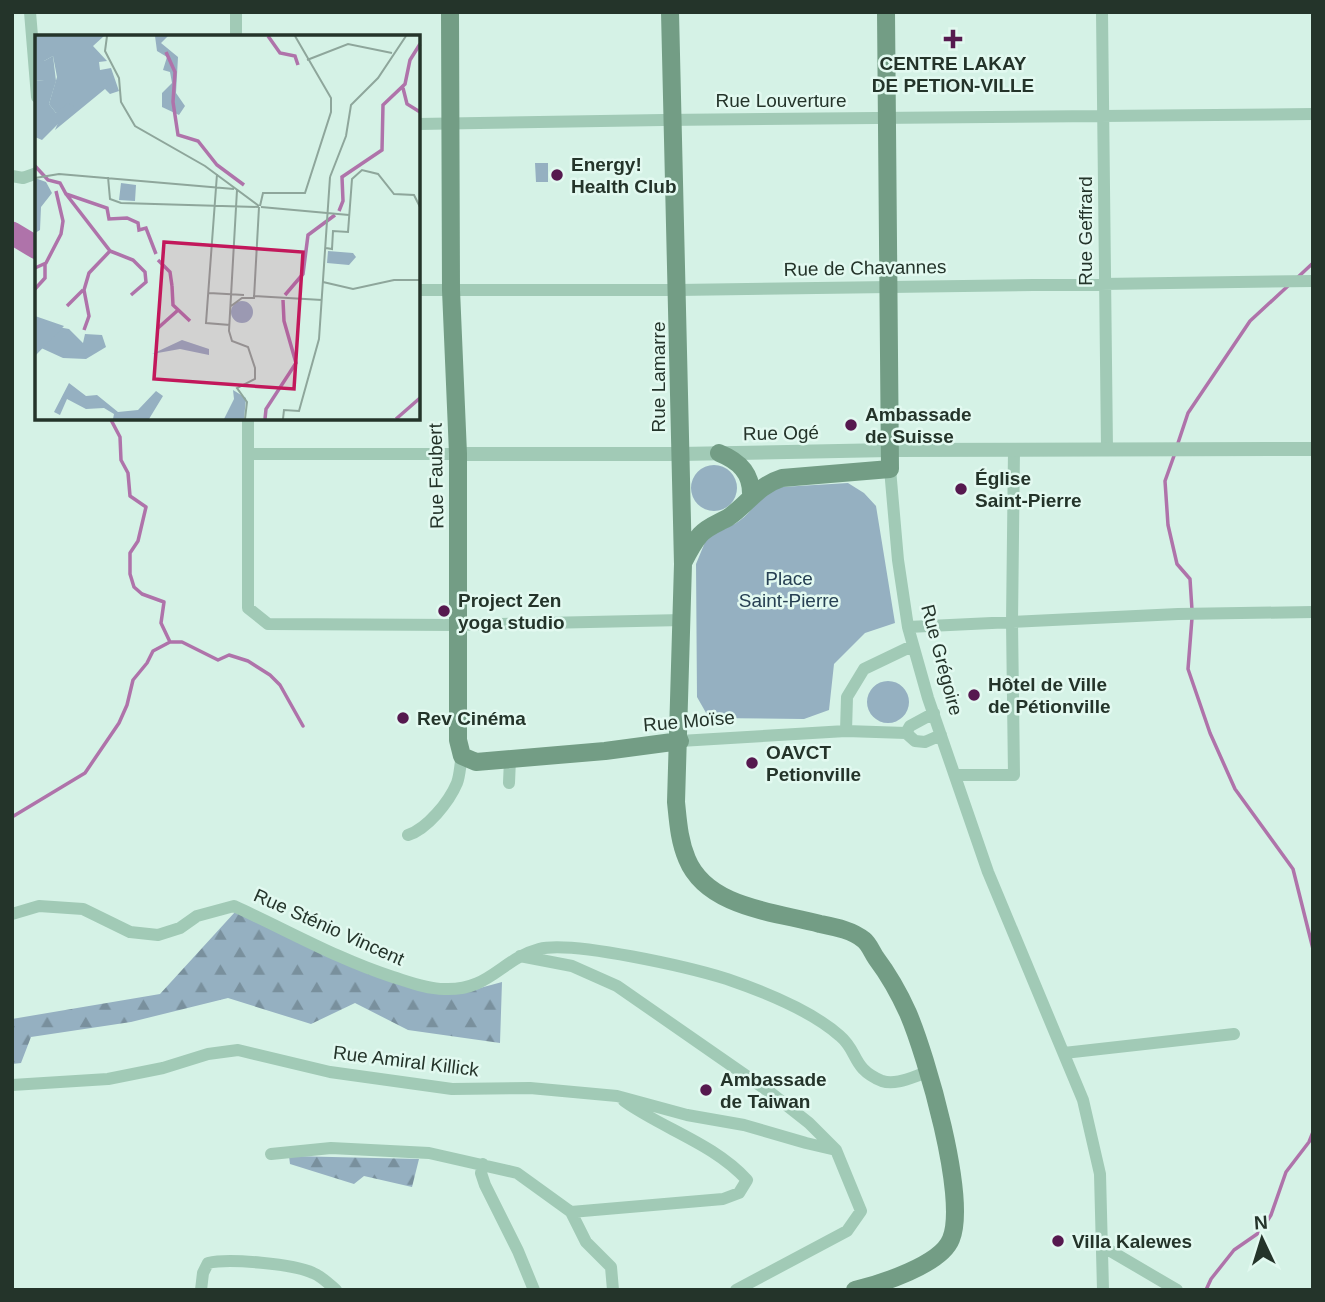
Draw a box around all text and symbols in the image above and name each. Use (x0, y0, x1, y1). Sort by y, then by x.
marker: CENTRE LAKAY DE PETION-VILLE (943, 29, 963, 49)
inset map (35, 35, 420, 420)
place label: CENTRE LAKAY DE PETION-VILLE (872, 53, 1034, 96)
street label: Rue Louverture (716, 90, 846, 111)
place label: Energy! Health Club (571, 154, 677, 197)
marker: Energy! Health Club (549, 167, 565, 183)
street label: Rue Geffrard (1075, 176, 1096, 286)
street label: Rue de Chavannes (783, 256, 947, 280)
street label: Rue Lamarre (648, 322, 669, 432)
place label: Ambassade de Suisse (865, 404, 972, 447)
marker: Ambassade de Suisse (843, 417, 859, 433)
street label: Rue Faubert (425, 422, 447, 529)
street label: Rue Ogé (743, 422, 819, 444)
place label: Église Saint-Pierre (975, 468, 1082, 511)
marker: Église Saint-Pierre (953, 481, 969, 497)
park label: Place Saint-Pierre (739, 568, 839, 611)
place label: Project Zen yoga studio (458, 590, 565, 633)
street label: Rue Grégoire (917, 602, 967, 718)
marker: Project Zen yoga studio (436, 603, 452, 619)
place label: Hôtel de Ville de Pétionville (988, 674, 1110, 717)
marker: Hôtel de Ville de Pétionville (966, 687, 982, 703)
street label: Rue Moïse (642, 707, 736, 735)
place label: Rev Cinéma (417, 708, 526, 729)
marker: Rev Cinéma (395, 710, 411, 726)
place label: OAVCT Petionville (766, 742, 861, 785)
marker: OAVCT Petionville (744, 755, 760, 771)
street label: Rue Sténio Vincent (251, 884, 408, 970)
street label: Rue Amiral Killick (332, 1042, 481, 1080)
place label: Ambassade de Taiwan (720, 1069, 827, 1112)
marker: Ambassade de Taiwan (698, 1082, 714, 1098)
north arrow (1227, 1204, 1297, 1274)
text: N (1253, 1212, 1268, 1233)
place label: Villa Kalewes (1072, 1231, 1192, 1252)
marker: Villa Kalewes (1050, 1233, 1066, 1249)

